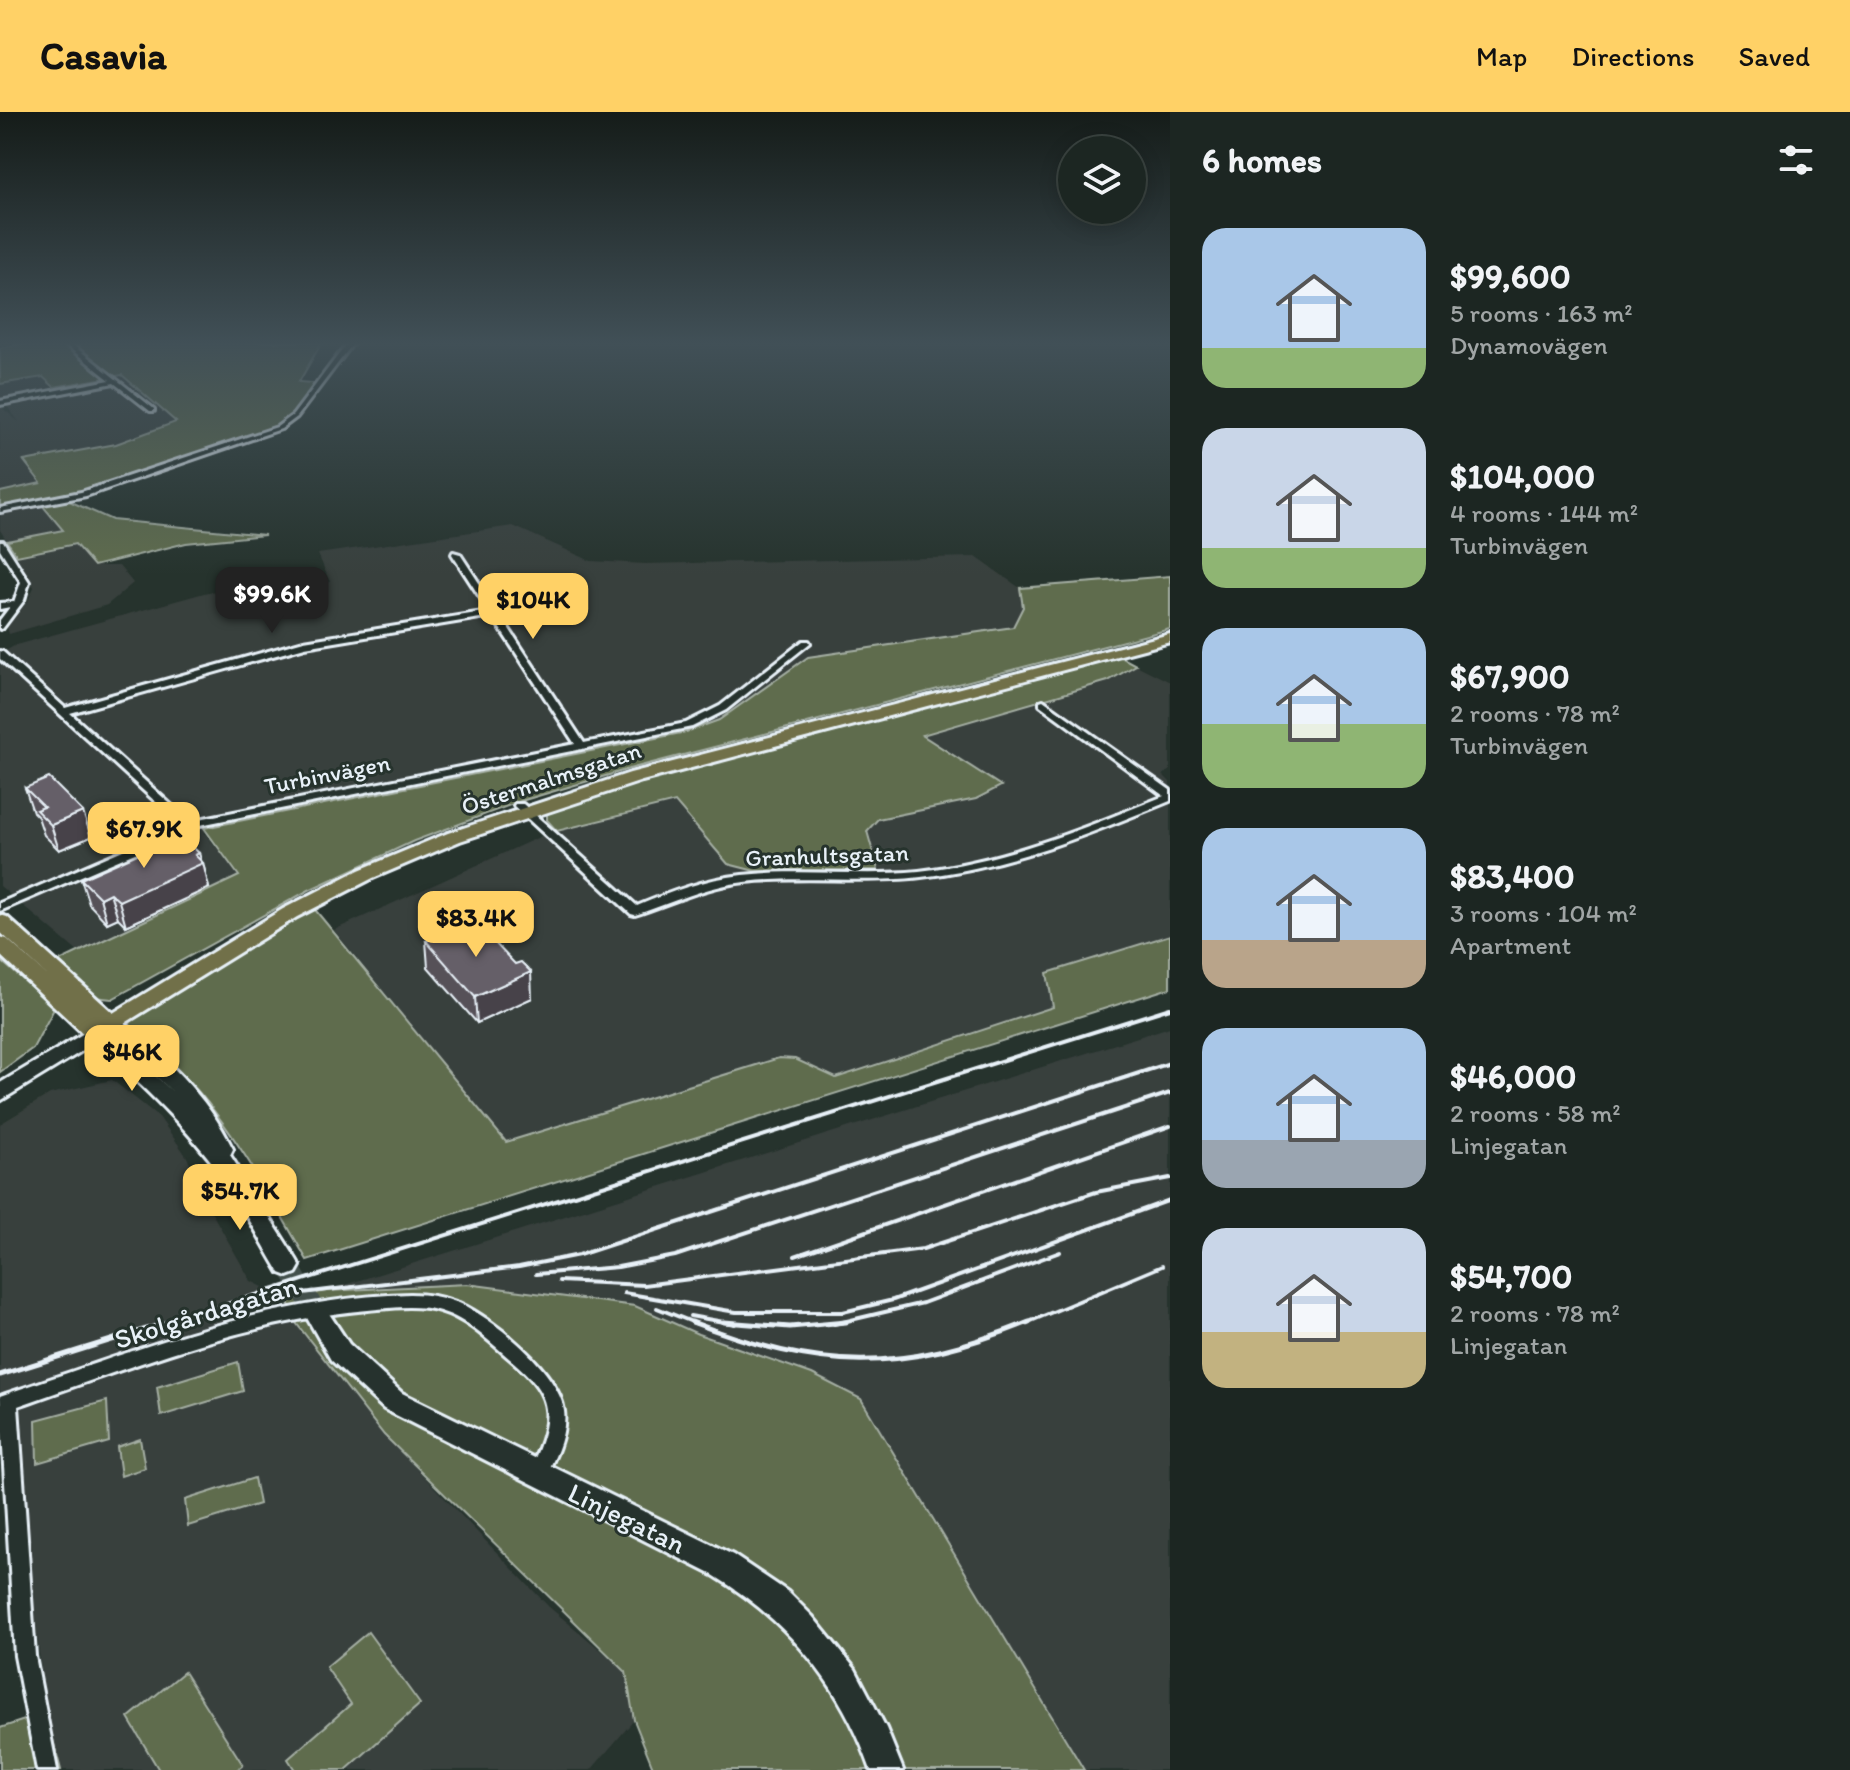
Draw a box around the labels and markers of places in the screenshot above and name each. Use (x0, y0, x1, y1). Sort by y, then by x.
pin: $99.6K (207, 567, 337, 635)
pin: $104K (477, 573, 589, 641)
pin: $67.9K (79, 802, 209, 870)
pin: $83.4K (411, 891, 541, 959)
pin: $46K (85, 1025, 179, 1093)
pin: $54.7K (175, 1164, 305, 1232)

